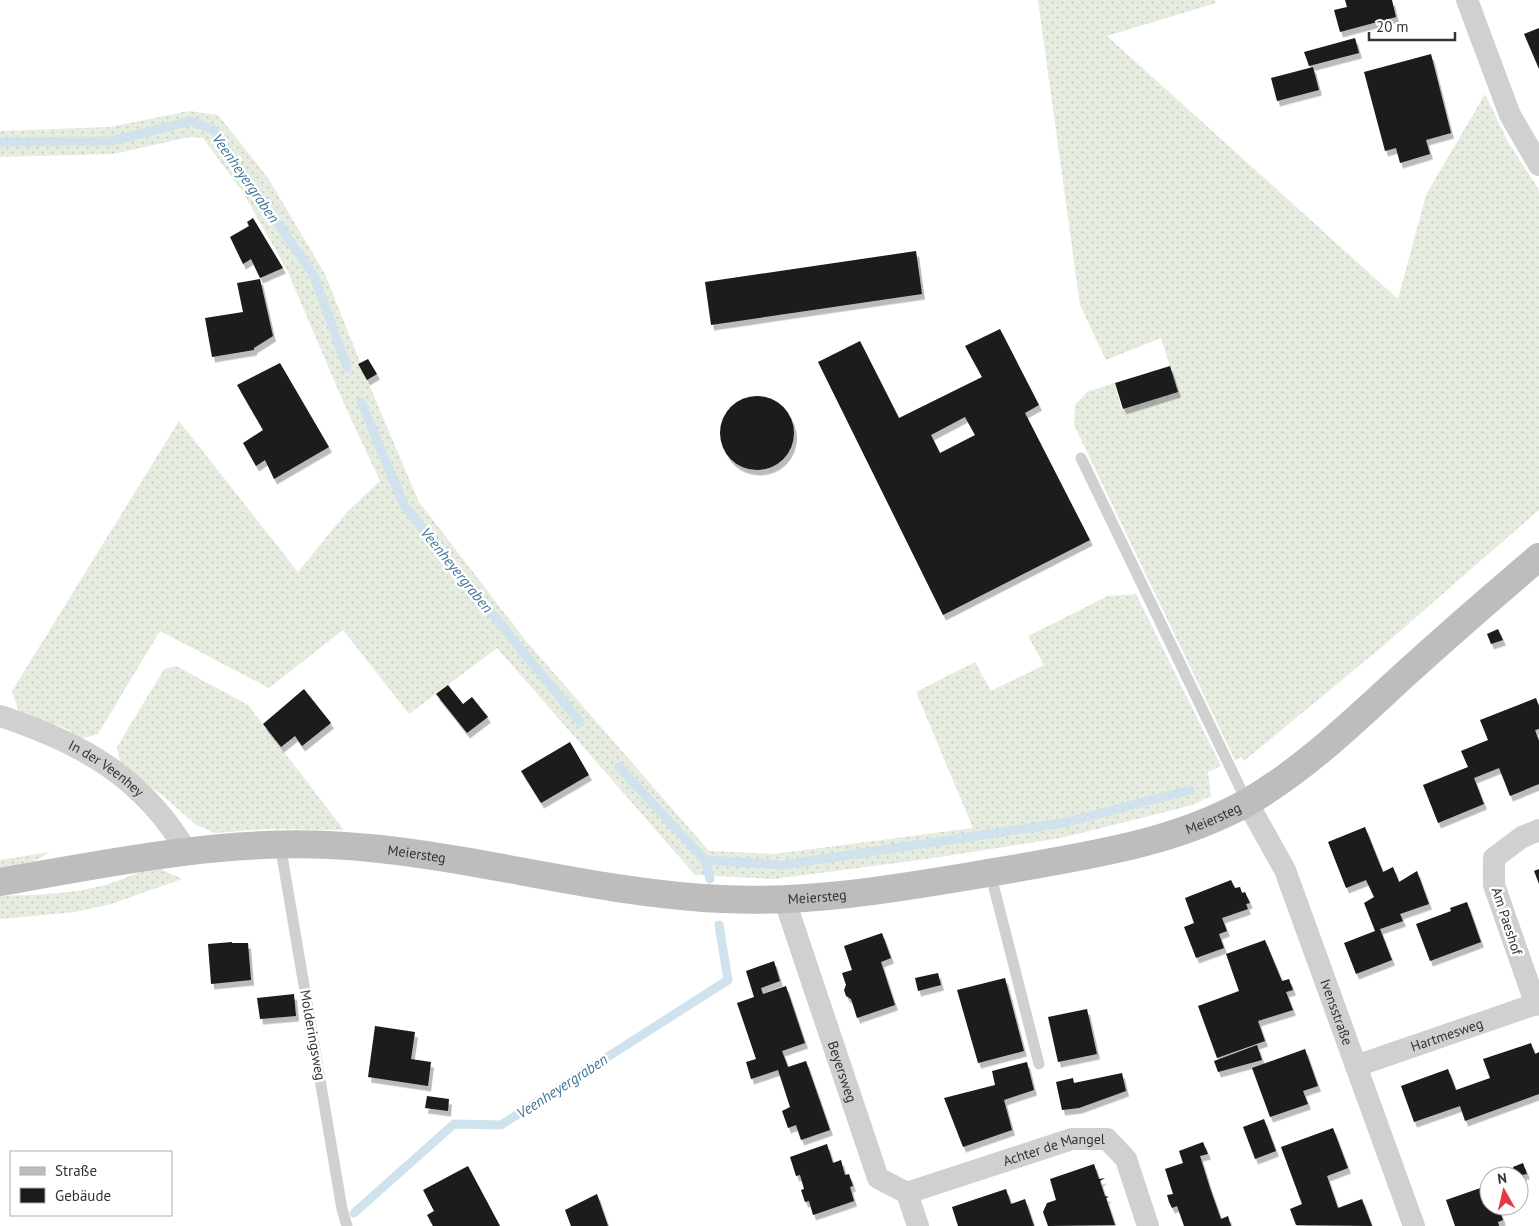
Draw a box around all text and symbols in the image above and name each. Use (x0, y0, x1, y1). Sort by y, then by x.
scale bar (1369, 10, 1455, 42)
text: 20 m (1376, 17, 1409, 36)
water label: Veenheyergraben (208, 130, 284, 226)
water label: Veenheyergraben (417, 523, 497, 617)
street label: In der Veenhey (66, 736, 148, 801)
street label: Meiersteg (1183, 798, 1244, 838)
street label: Meiersteg (386, 841, 447, 867)
street label: Meiersteg (787, 885, 847, 908)
street label: Am Paeshof (1488, 885, 1527, 958)
street label: Ivensstraße (1316, 976, 1357, 1048)
street label: Molderingsweg (296, 988, 330, 1082)
street label: Hartmesweg (1408, 1014, 1485, 1056)
street label: Beyersweg (824, 1039, 861, 1105)
water label: Veenheyergraben (513, 1049, 611, 1122)
street label: Achter de Mangel (1001, 1130, 1105, 1170)
legend (10, 1151, 172, 1216)
text: Straße (55, 1161, 97, 1180)
north arrow (1479, 1166, 1529, 1216)
text: N (1496, 1169, 1508, 1188)
text: Gebäude (55, 1186, 111, 1205)

